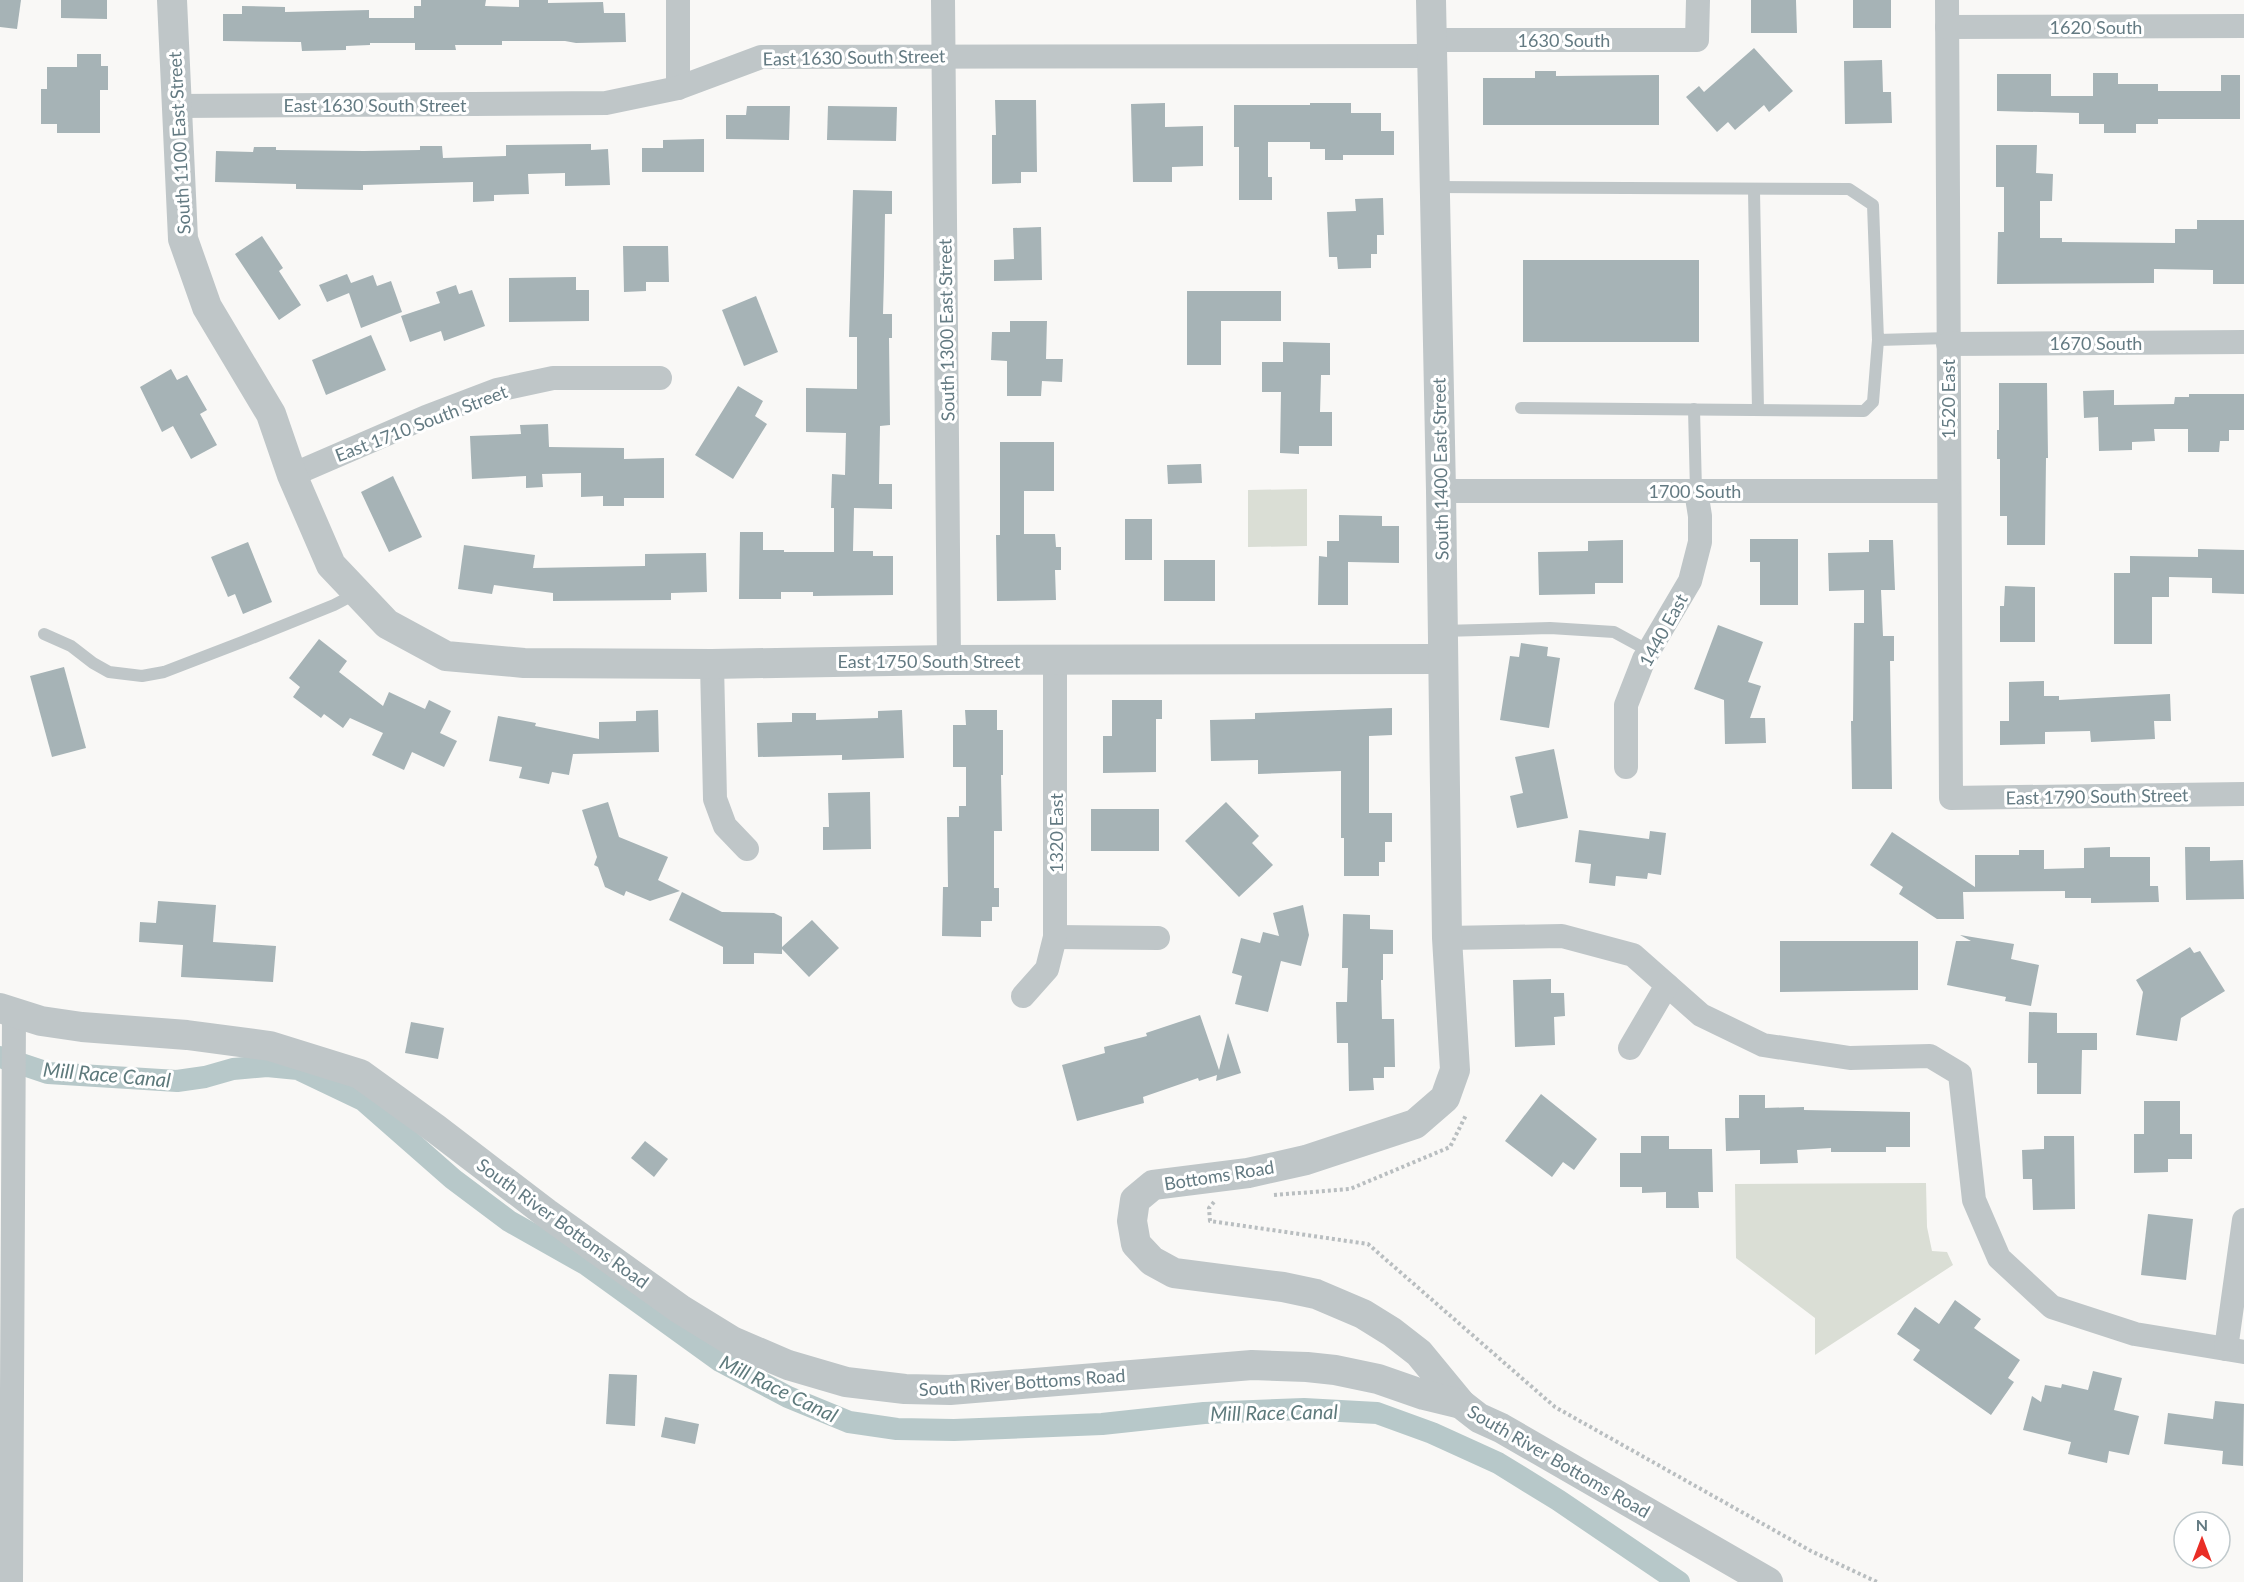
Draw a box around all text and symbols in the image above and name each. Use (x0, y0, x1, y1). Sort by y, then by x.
street label: 1620 South (2050, 16, 2142, 38)
street label: 1630 South (1518, 29, 1610, 51)
street label: East 1630 South Street (762, 44, 946, 70)
street label: South 1100 East Street (163, 51, 195, 235)
street label: East 1630 South Street (284, 94, 467, 116)
street label: South 1300 East Street (933, 238, 959, 422)
street label: 1670 South (2050, 332, 2142, 354)
street label: 1520 East (1937, 359, 1959, 439)
street label: South 1400 East Street (1427, 377, 1453, 561)
street label: East 1710 South Street (332, 380, 511, 466)
street label: 1700 South (1649, 480, 1741, 502)
street label: 1440 East (1634, 589, 1692, 670)
street label: East 1750 South Street (838, 650, 1021, 672)
street label: East 1790 South Street (2005, 783, 2189, 809)
street label: 1320 East (1045, 793, 1067, 873)
water label: Mill Race Canal (42, 1056, 172, 1092)
street label: South River Bottoms Road (473, 1153, 653, 1293)
street label: Bottoms Road (1162, 1155, 1276, 1195)
water label: Mill Race Canal (716, 1349, 842, 1427)
street label: South River Bottoms Road (918, 1364, 1126, 1400)
water label: Mill Race Canal (1210, 1399, 1339, 1425)
street label: South River Bottoms Road (1464, 1400, 1654, 1522)
north arrow (2172, 1510, 2232, 1570)
text: N (2196, 1515, 2208, 1534)

